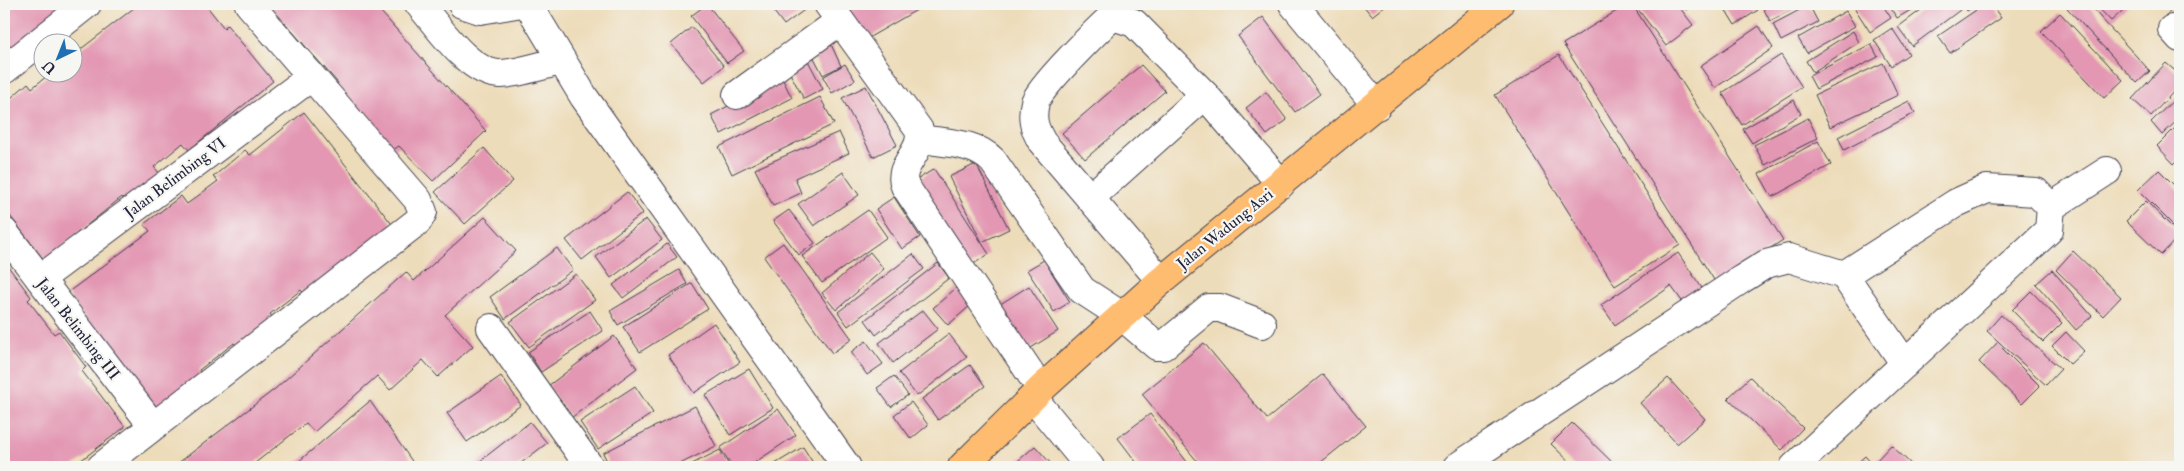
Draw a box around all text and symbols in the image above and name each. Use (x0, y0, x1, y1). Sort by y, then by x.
north arrow (32, 32, 82, 82)
text: U (39, 57, 60, 77)
street label: Jalan Belimbing VI (119, 133, 230, 224)
street label: Jalan Wadung Asri (1172, 184, 1278, 275)
street label: Jalan Belimbing III (31, 273, 124, 385)

